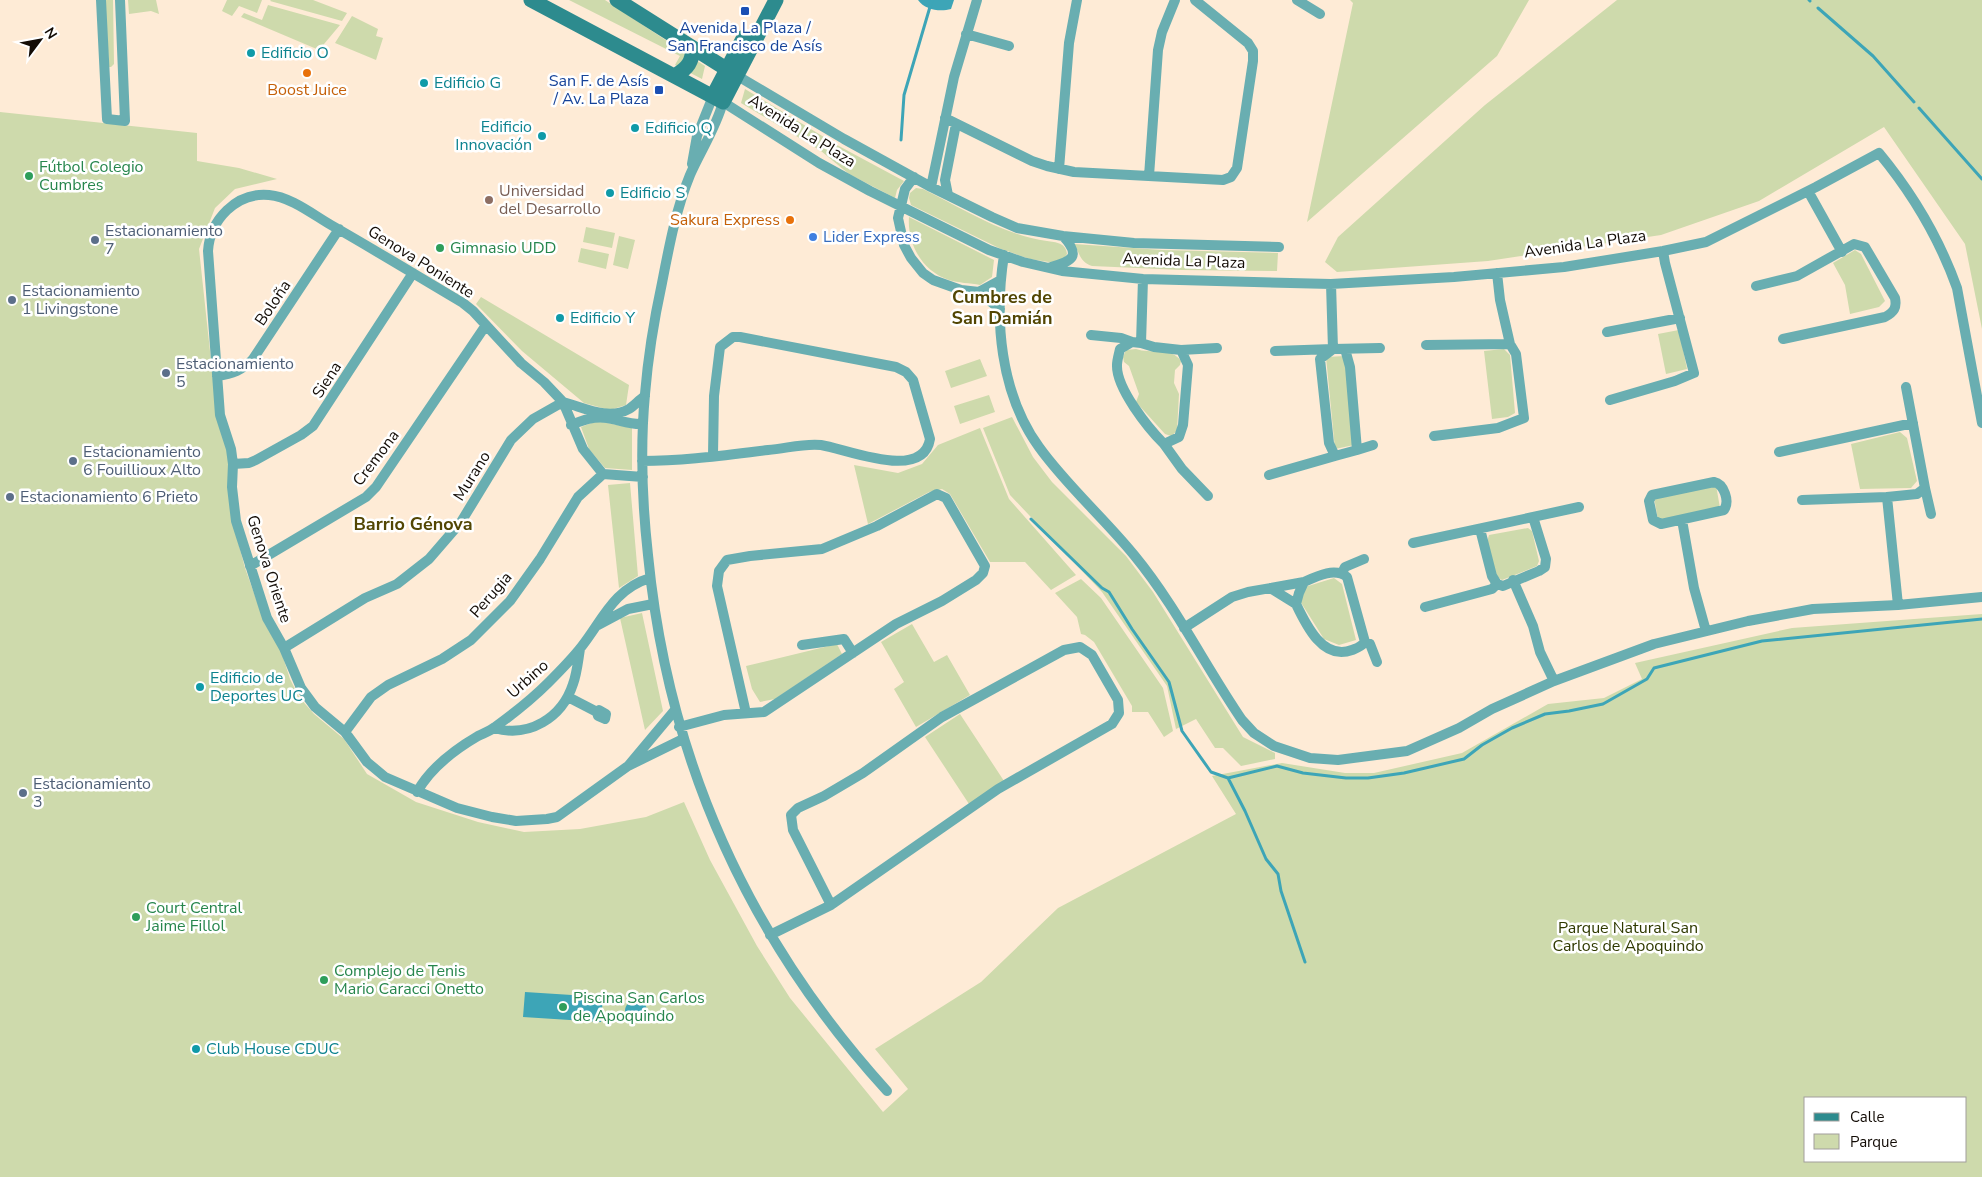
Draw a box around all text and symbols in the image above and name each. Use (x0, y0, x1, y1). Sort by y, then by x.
marker: Avenida La Plaza / San Francisco de Asís (739, 5, 751, 17)
north arrow (15, 15, 65, 65)
place label: Avenida La Plaza / San Francisco de Asís (667, 17, 823, 57)
text: N (40, 24, 61, 43)
place label: Edificio O (261, 42, 329, 64)
marker: Edificio O (245, 47, 257, 59)
marker: Boost Juice (301, 67, 313, 79)
place label: San F. de Asís / Av. La Plaza (549, 70, 649, 110)
place label: Edificio G (434, 72, 501, 94)
marker: Edificio G (418, 77, 430, 89)
place label: Boost Juice (267, 79, 347, 101)
marker: San F. de Asís / Av. La Plaza (653, 84, 665, 96)
street label: Avenida La Plaza (744, 89, 860, 173)
place label: Edificio Innovación (455, 116, 532, 156)
place label: Edificio Q (645, 117, 713, 139)
marker: Edificio Q (629, 122, 641, 134)
marker: Edificio Innovación (536, 130, 548, 142)
place label: Fútbol Colegio Cumbres (39, 156, 144, 196)
marker: Fútbol Colegio Cumbres (23, 170, 35, 182)
place label: Universidad del Desarrollo (499, 180, 601, 220)
place label: Edificio S (620, 182, 685, 204)
marker: Edificio S (604, 187, 616, 199)
marker: Universidad del Desarrollo (483, 194, 495, 206)
place label: Sakura Express (670, 209, 780, 231)
marker: Sakura Express (784, 214, 796, 226)
place label: Estacionamiento 7 (105, 220, 223, 260)
street label: Genova Poniente (364, 220, 478, 304)
street label: Avenida La Plaza (1523, 225, 1647, 263)
place label: Lider Express (823, 226, 920, 248)
marker: Lider Express (807, 231, 819, 243)
marker: Estacionamiento 7 (89, 234, 101, 246)
place label: Gimnasio UDD (450, 237, 556, 259)
marker: Gimnasio UDD (434, 242, 446, 254)
street label: Avenida La Plaza (1122, 248, 1246, 274)
street label: Boloña (250, 276, 296, 330)
place label: Estacionamiento 1 Livingstone (22, 280, 140, 320)
district label: Cumbres de San Damián (952, 285, 1052, 330)
marker: Estacionamiento 1 Livingstone (6, 294, 18, 306)
place label: Edificio Y (570, 307, 635, 329)
marker: Edificio Y (554, 312, 566, 324)
place label: Estacionamiento 5 (176, 353, 294, 393)
street label: Siena (307, 357, 347, 403)
marker: Estacionamiento 5 (160, 367, 172, 379)
street label: Cremona (348, 425, 404, 491)
place label: Estacionamiento 6 Fouillioux Alto (83, 441, 201, 481)
street label: Murano (448, 447, 496, 505)
marker: Estacionamiento 6 Fouillioux Alto (67, 455, 79, 467)
place label: Estacionamiento 6 Prieto (20, 486, 198, 508)
marker: Estacionamiento 6 Prieto (4, 491, 16, 503)
street label: Genova Oriente (241, 512, 297, 626)
district label: Barrio Génova (353, 512, 473, 536)
street label: Perugia (465, 567, 517, 623)
street label: Urbino (503, 655, 553, 703)
place label: Edificio de Deportes UC (210, 667, 303, 707)
marker: Edificio de Deportes UC (194, 681, 206, 693)
place label: Estacionamiento 3 (33, 773, 151, 813)
marker: Estacionamiento 3 (17, 787, 29, 799)
place label: Court Central Jaime Fillol (145, 897, 242, 937)
marker: Court Central Jaime Fillol (130, 911, 142, 923)
park label: Parque Natural San Carlos de Apoquindo (1552, 917, 1704, 957)
place label: Complejo de Tenis Mario Caracci Onetto (334, 960, 484, 1000)
marker: Complejo de Tenis Mario Caracci Onetto (318, 974, 330, 986)
place label: Piscina San Carlos de Apoquindo (573, 987, 705, 1027)
marker: Piscina San Carlos de Apoquindo (557, 1001, 569, 1013)
place label: Club House CDUC (206, 1038, 340, 1060)
marker: Club House CDUC (190, 1043, 202, 1055)
legend (1804, 1097, 1967, 1162)
text: Calle (1850, 1107, 1885, 1127)
text: Parque (1850, 1132, 1898, 1152)

